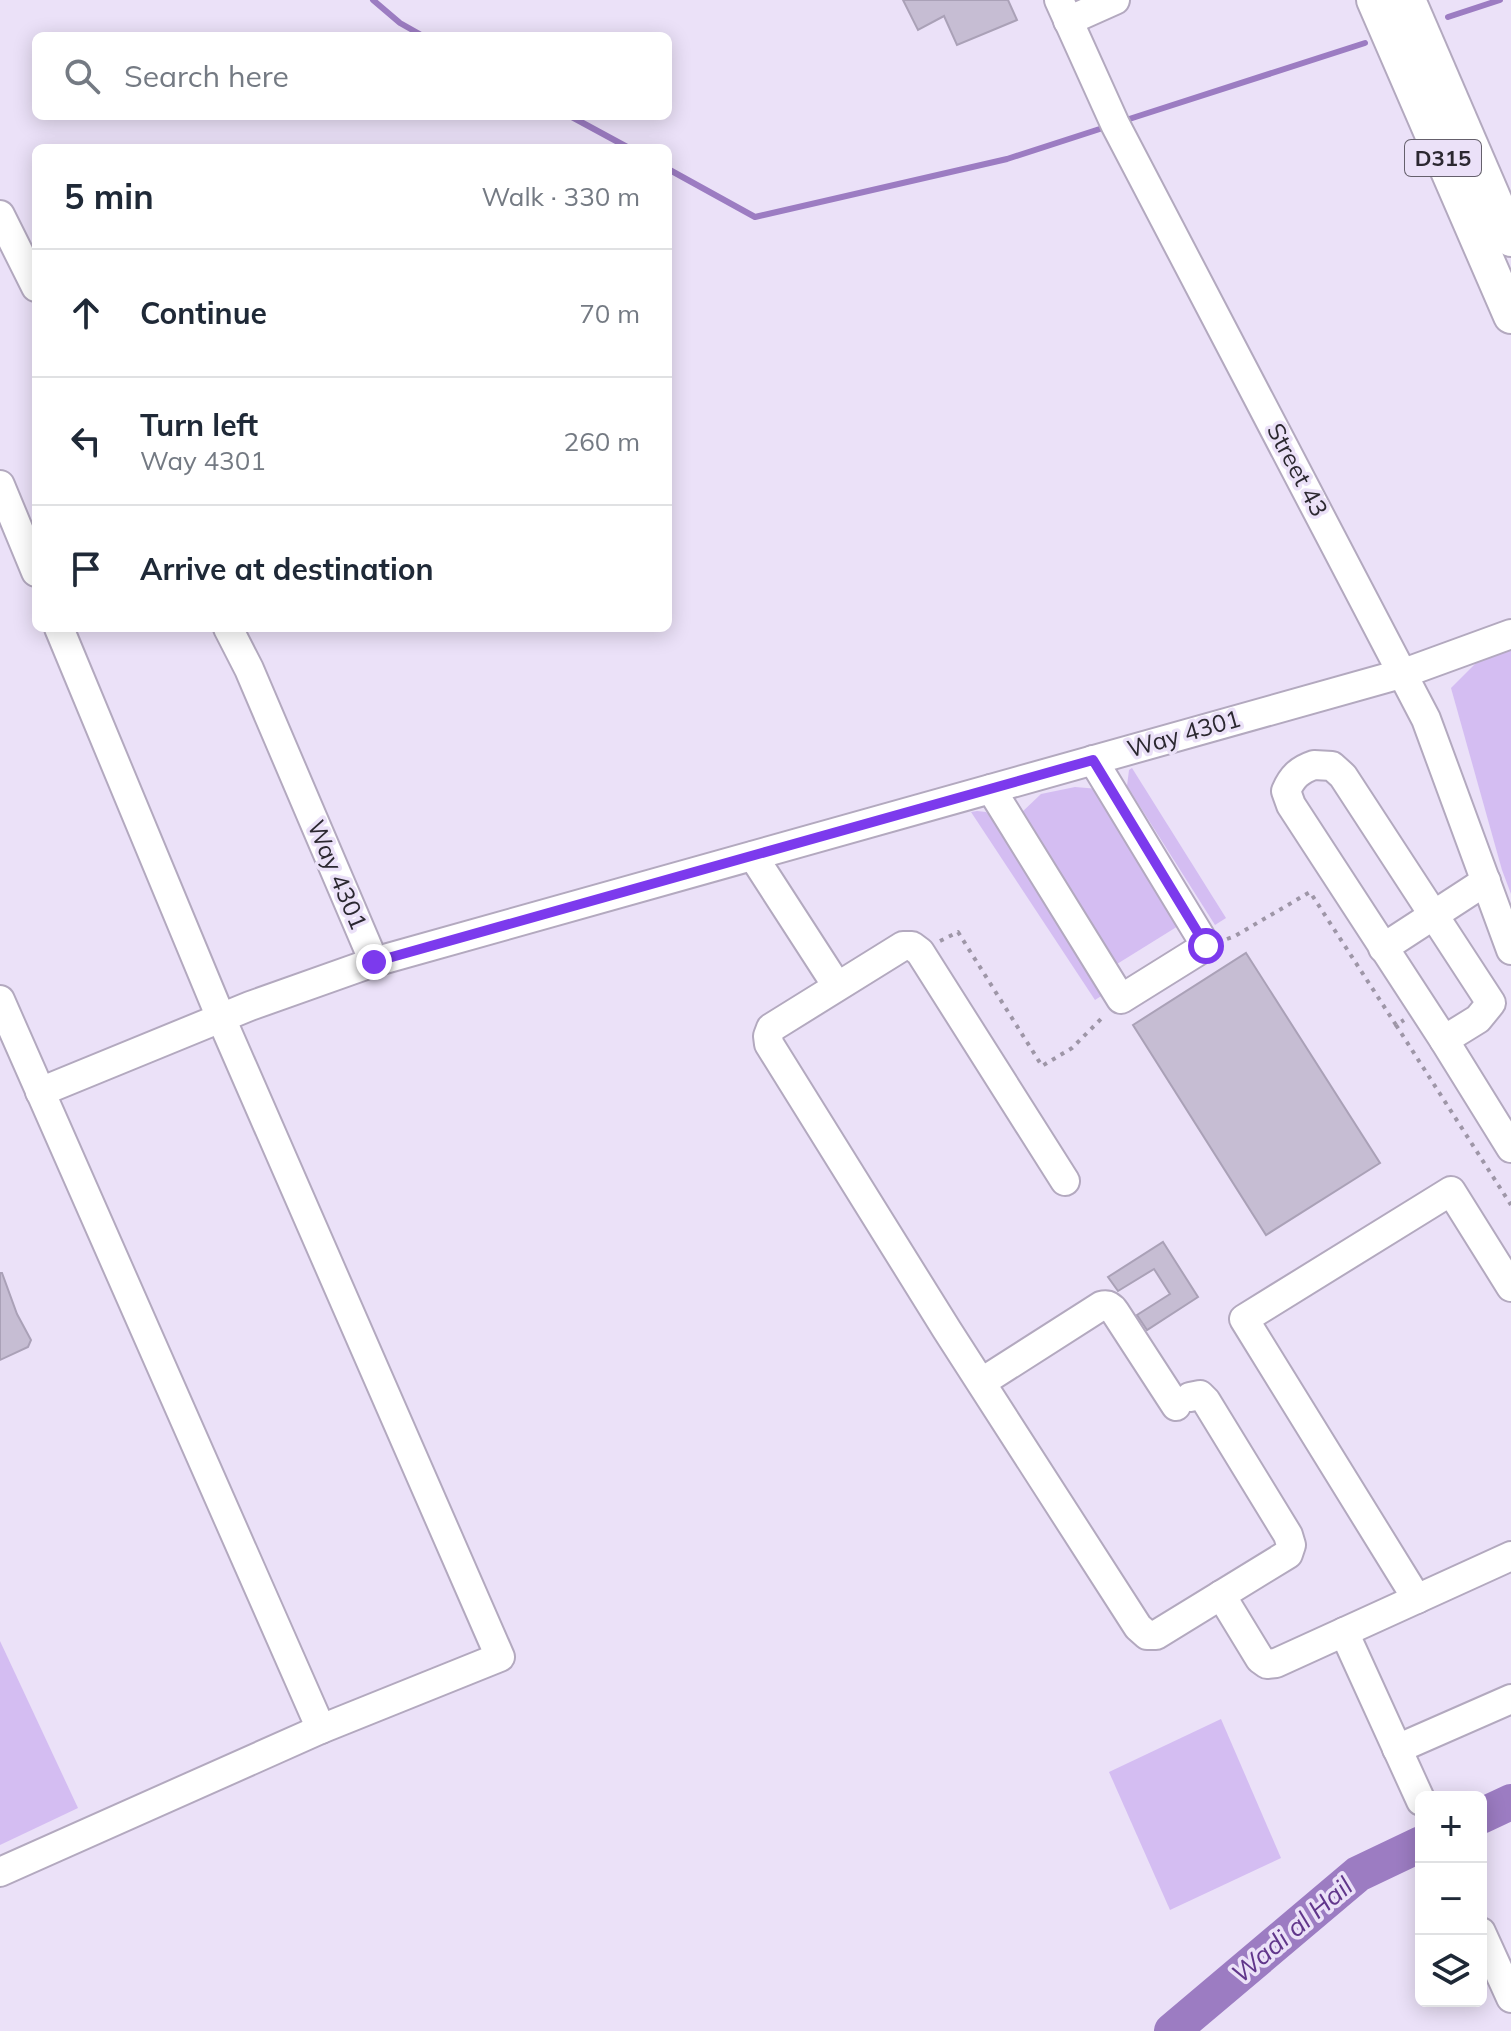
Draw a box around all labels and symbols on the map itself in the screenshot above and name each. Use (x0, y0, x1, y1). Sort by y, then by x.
road number: D315 (1405, 140, 1481, 176)
street label: Street 43 (1261, 418, 1335, 521)
street label: Way 4301 (1124, 703, 1244, 763)
street label: Way 4301 (301, 815, 374, 934)
route start (1188, 928, 1224, 964)
route end (356, 944, 392, 980)
water label: Wadi al Hail (1224, 1869, 1360, 1990)

